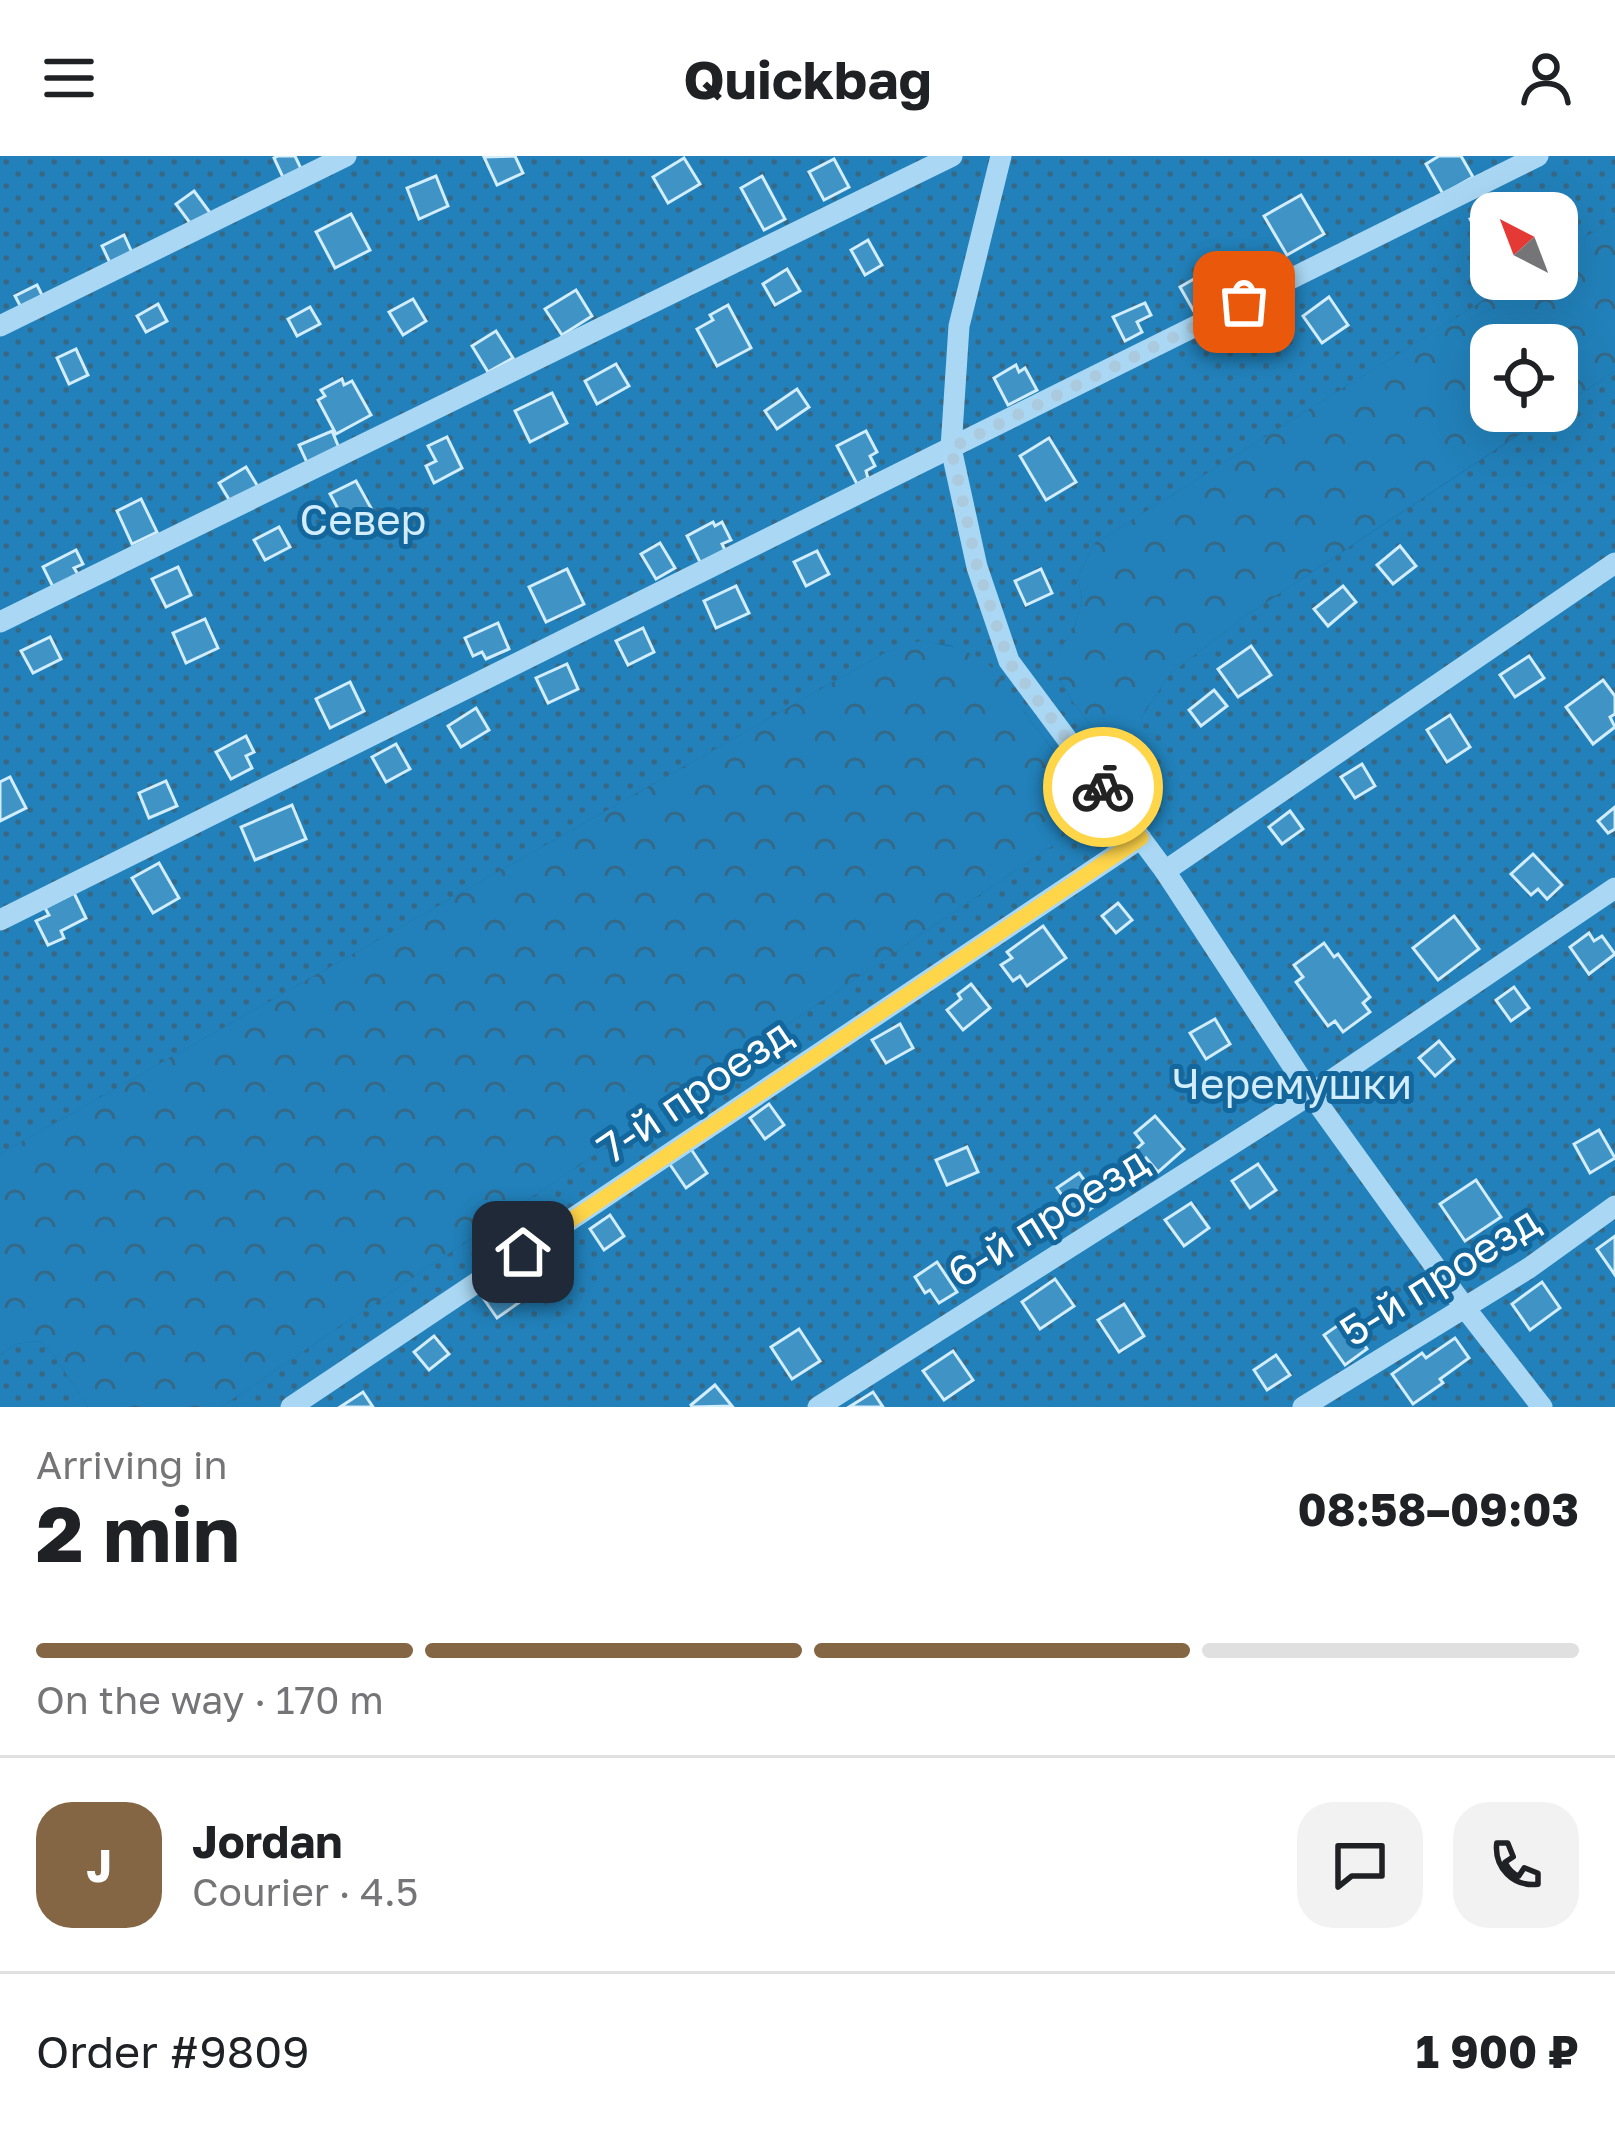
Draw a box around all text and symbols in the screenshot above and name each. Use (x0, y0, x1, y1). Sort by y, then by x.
icon: menu (36, 45, 102, 111)
icon: person (1513, 45, 1579, 111)
text: Quickbag (683, 46, 932, 111)
north arrow (1470, 192, 1578, 300)
map controls (1470, 192, 1578, 432)
pin (1193, 251, 1295, 353)
icon: bag (1211, 269, 1277, 335)
button: locate (1470, 324, 1578, 432)
park label: Север (300, 494, 426, 544)
courier (1043, 727, 1163, 847)
icon: bike (1070, 754, 1136, 820)
street label: 7-й проезд (588, 1007, 800, 1173)
park label: Черемушки (1172, 1058, 1412, 1108)
street label: 6-й проезд (938, 1135, 1156, 1297)
street label: 5-й проезд (1331, 1194, 1547, 1356)
pin (472, 1201, 574, 1303)
icon: home (490, 1219, 556, 1285)
text: Arriving in (36, 1441, 227, 1488)
text: 08:58–09:03 (1298, 1482, 1579, 1536)
text: 2 min (36, 1486, 240, 1579)
text: On the way · 170 m (36, 1676, 384, 1723)
button: chat (1297, 1802, 1423, 1928)
button: phone (1453, 1802, 1579, 1928)
text: Jordan (192, 1814, 343, 1868)
text: J (86, 1838, 112, 1892)
text: Courier · 4.5 (192, 1868, 418, 1915)
text: Order #9809 (36, 2024, 309, 2078)
text: 1 900 ₽ (1416, 2024, 1579, 2078)

